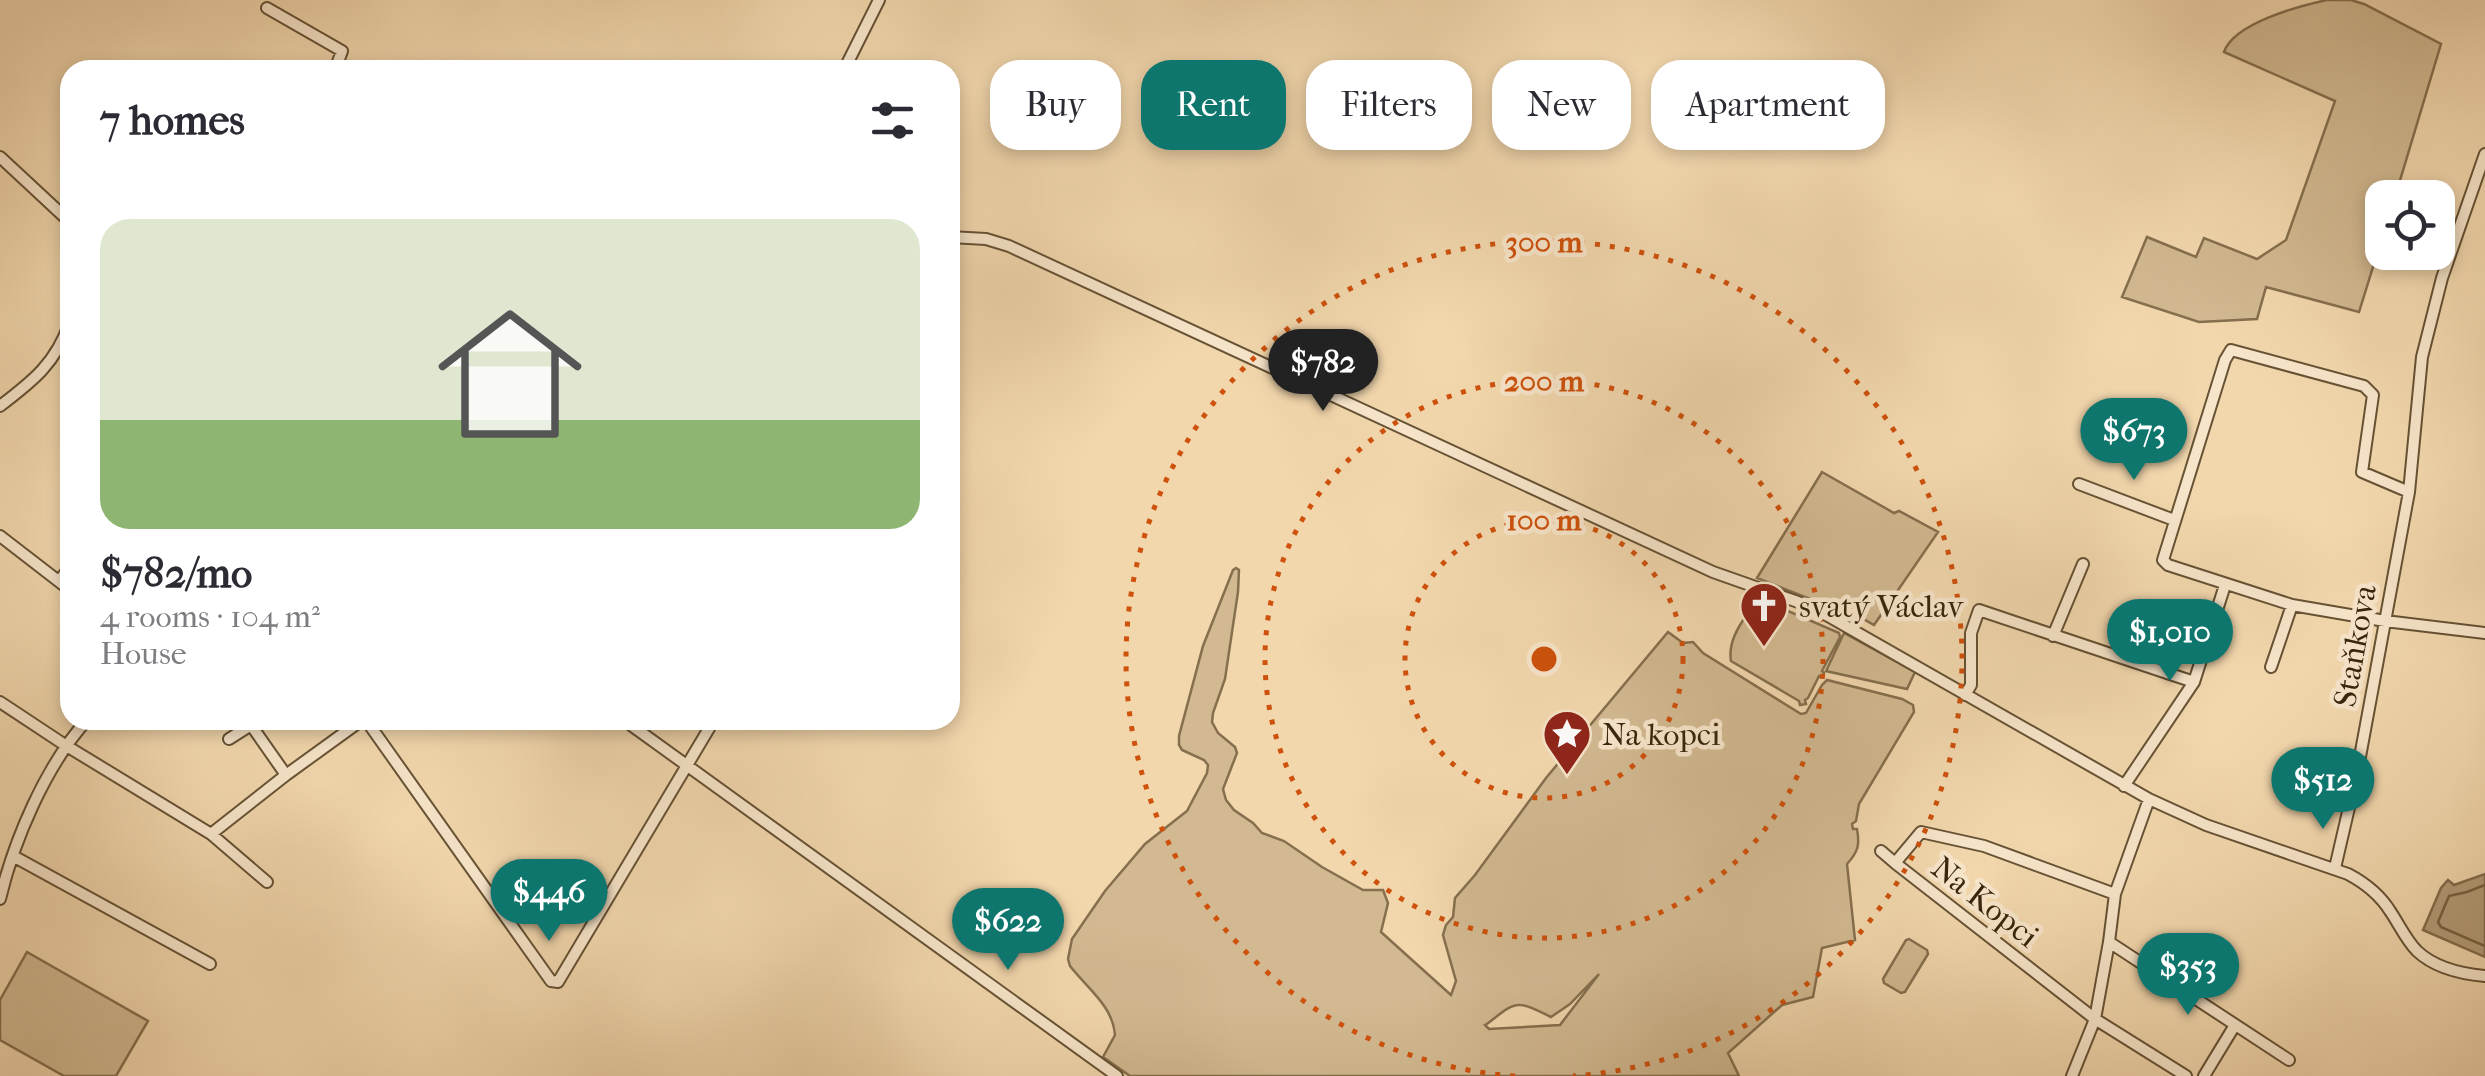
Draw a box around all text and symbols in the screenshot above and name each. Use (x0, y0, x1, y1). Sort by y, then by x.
chip: Buy (990, 60, 1121, 150)
chip: Rent (1141, 60, 1286, 150)
chip: Filters (1306, 60, 1472, 150)
chip: New (1492, 60, 1631, 150)
chip: Apartment (1651, 60, 1885, 150)
icon: filters (865, 93, 920, 148)
text: 7 homes (100, 96, 245, 145)
map controls (2365, 180, 2455, 270)
button: locate (2365, 180, 2455, 270)
text: 300 m (1506, 225, 1583, 260)
icon: home (420, 284, 600, 464)
pin: $782 (1264, 329, 1382, 414)
text: $782 (1290, 343, 1356, 380)
text: 200 m (1504, 364, 1585, 399)
pin: $673 (2075, 398, 2193, 483)
text: $673 (2102, 412, 2166, 449)
text: 100 m (1506, 503, 1583, 538)
text: $782/mo (100, 549, 252, 598)
church icon: svatý Václav (1738, 580, 1790, 648)
street label: Staňkova (2326, 581, 2384, 710)
place label: svatý Václav (1799, 588, 1964, 625)
text: 4 rooms · 104 m² (100, 598, 320, 635)
pin: $1,010 (2089, 599, 2251, 684)
text: $1,010 (2129, 613, 2211, 650)
text: House (100, 635, 187, 672)
centre of rings (1526, 641, 1562, 677)
place icon: Na kopci (1541, 708, 1593, 776)
place label: Na kopci (1602, 716, 1721, 753)
pin: $512 (2264, 747, 2382, 832)
text: $512 (2293, 761, 2353, 798)
street label: Na Kopci (1924, 849, 2046, 955)
pin: $446 (490, 859, 608, 944)
text: $446 (513, 873, 585, 910)
pin: $622 (949, 888, 1067, 973)
text: $622 (974, 902, 1042, 939)
pin: $353 (2129, 933, 2247, 1018)
text: $353 (2159, 947, 2217, 984)

